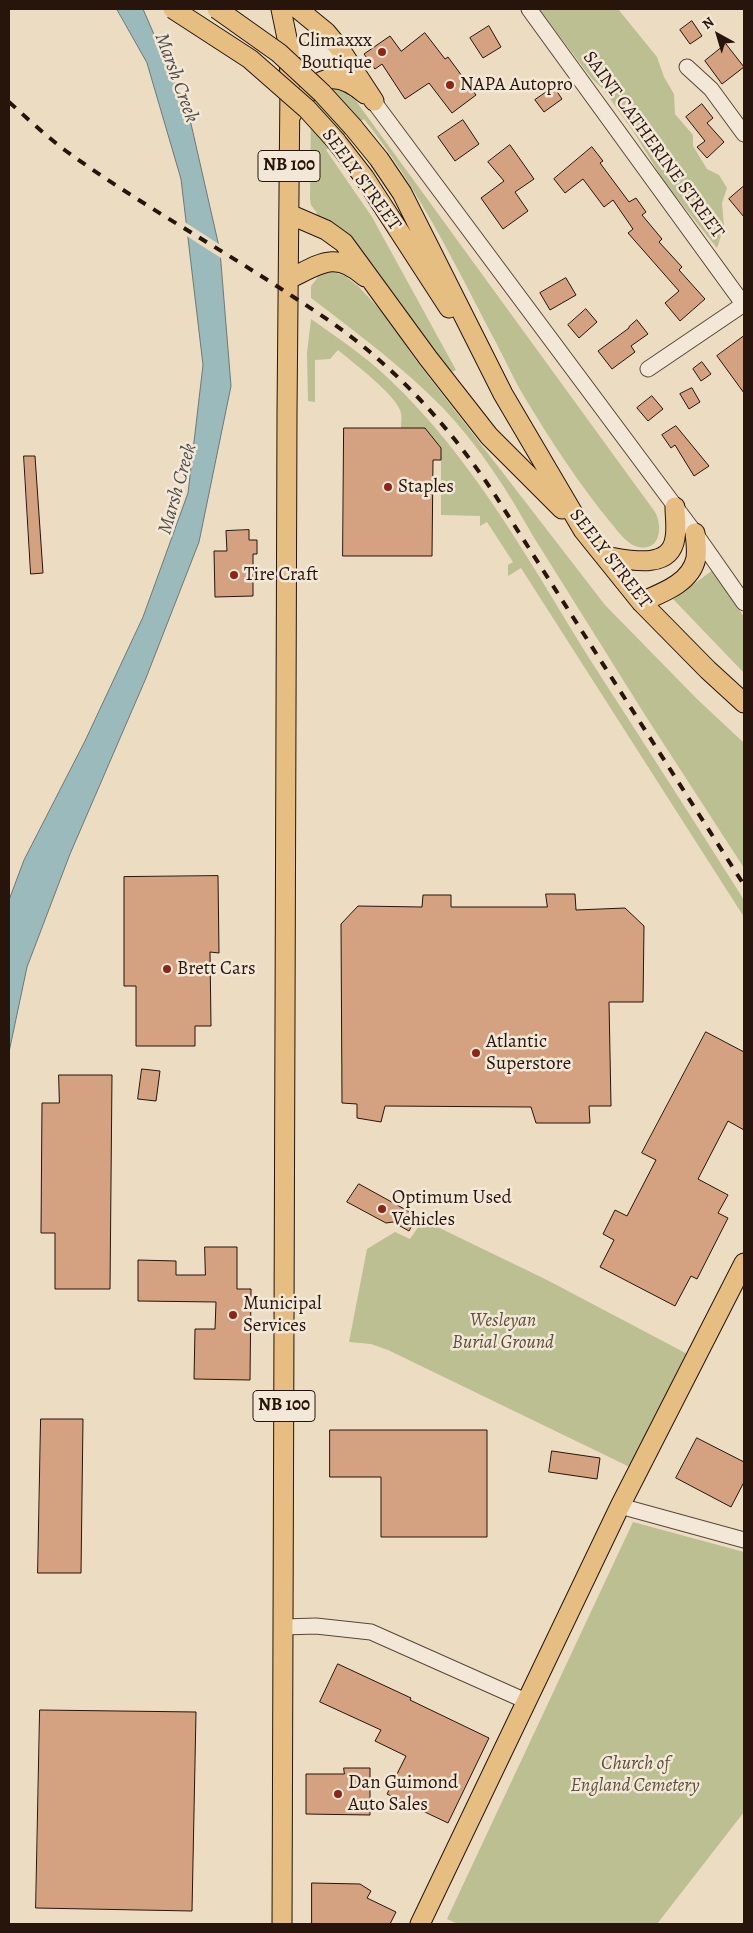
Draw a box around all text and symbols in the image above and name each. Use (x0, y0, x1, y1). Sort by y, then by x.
north arrow (693, 10, 743, 60)
text: N (698, 12, 718, 34)
water label: Marsh Creek (149, 30, 203, 126)
place label: Climaxxx Boutique (298, 30, 372, 74)
marker: Climaxxx Boutique (376, 46, 388, 58)
street label: SAINT CATHERINE STREET (577, 47, 729, 243)
place label: NAPA Autopro (460, 74, 573, 96)
marker: NAPA Autopro (444, 79, 456, 91)
street label: SEELY STREET (316, 125, 406, 235)
road number: NB 100 (258, 150, 320, 182)
water label: Marsh Creek (154, 441, 202, 537)
place label: Staples (398, 476, 454, 498)
marker: Staples (382, 481, 394, 493)
street label: SEELY STREET (564, 505, 656, 613)
place label: Tire Craft (244, 564, 318, 586)
marker: Tire Craft (228, 569, 240, 581)
place label: Brett Cars (177, 958, 256, 980)
marker: Brett Cars (161, 963, 173, 975)
place label: Atlantic Superstore (486, 1031, 571, 1075)
marker: Atlantic Superstore (470, 1047, 482, 1059)
place label: Optimum Used Vehicles (392, 1187, 512, 1231)
marker: Optimum Used Vehicles (376, 1203, 388, 1215)
place label: Municipal Services (243, 1293, 322, 1337)
marker: Municipal Services (227, 1309, 239, 1321)
park label: Wesleyan Burial Ground (452, 1310, 554, 1354)
road number: NB 100 (253, 1390, 315, 1422)
park label: Church of England Cemetery (571, 1753, 699, 1797)
place label: Dan Guimond Auto Sales (348, 1772, 458, 1816)
marker: Dan Guimond Auto Sales (332, 1788, 344, 1800)

